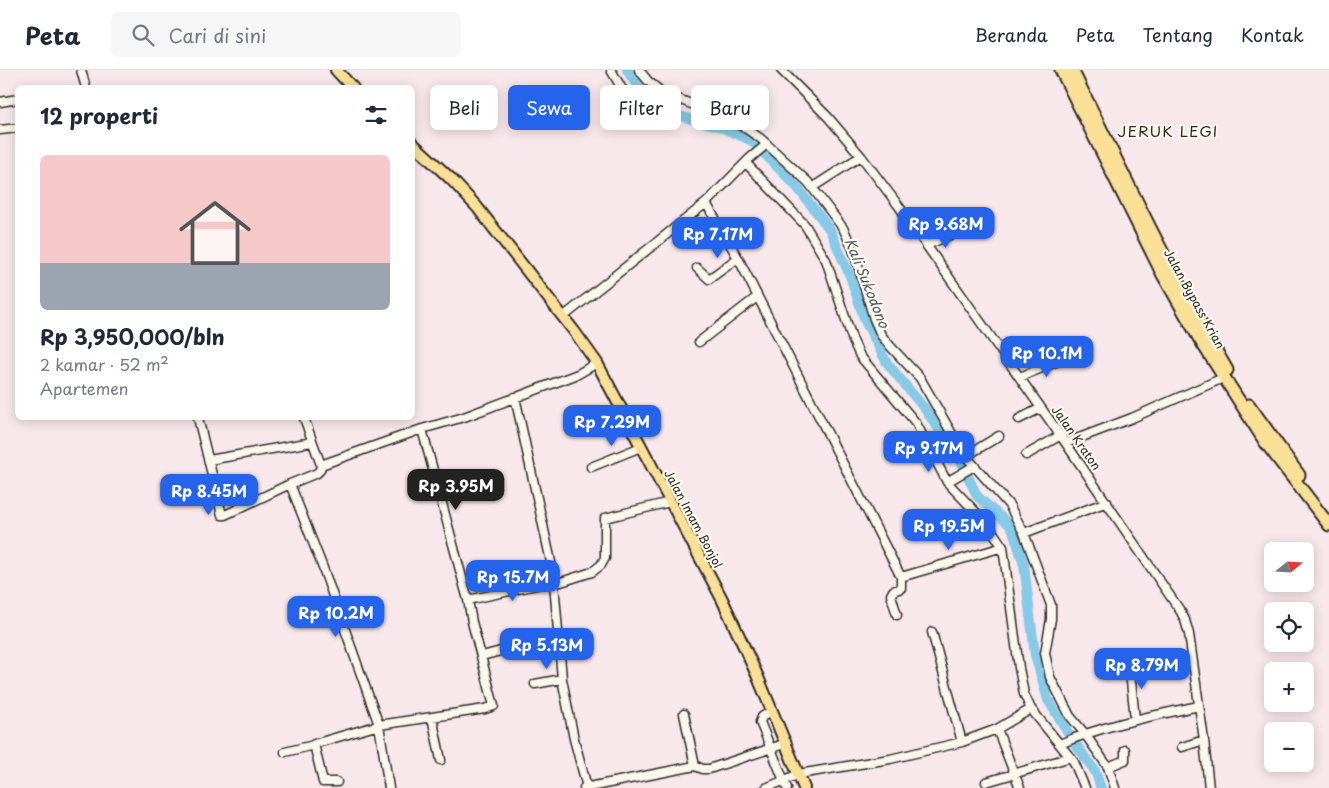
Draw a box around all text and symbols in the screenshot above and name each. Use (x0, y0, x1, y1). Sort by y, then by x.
search box (111, 12, 461, 57)
text: Peta (25, 17, 81, 53)
icon: search (129, 21, 157, 49)
text: Cari di sini (169, 21, 266, 49)
text: Beranda (975, 21, 1048, 48)
text: Peta (1076, 21, 1114, 48)
text: Tentang (1142, 21, 1213, 48)
text: Kontak (1241, 21, 1304, 48)
chip: Beli (430, 85, 498, 130)
chip: Sewa (508, 85, 590, 130)
chip: Filter (600, 85, 681, 130)
chip: Baru (691, 85, 769, 130)
text: 12 properti (40, 99, 158, 131)
icon: filters (362, 101, 390, 129)
district label: JERUK LEGI (1118, 119, 1218, 142)
icon: home (170, 188, 260, 278)
pin: Rp 9.68M (894, 206, 998, 249)
text: Rp 9.68M (909, 211, 983, 235)
pin: Rp 7.17M (666, 216, 770, 259)
text: Rp 7.17M (683, 221, 753, 245)
water label: Kali Sukodono (840, 235, 895, 332)
street label: Jalan Bypass Krian (1160, 245, 1230, 352)
text: Rp 3,950,000/bln (40, 320, 225, 352)
pin: Rp 10.1M (995, 336, 1099, 378)
text: Rp 10.1M (1011, 340, 1083, 364)
text: 2 kamar · 52 m² (40, 352, 169, 376)
text: Apartemen (40, 376, 129, 400)
street label: Jalan Kraton (1048, 401, 1106, 473)
pin: Rp 7.29M (560, 404, 664, 447)
text: Rp 7.29M (574, 409, 650, 433)
pin: Rp 9.17M (877, 430, 981, 473)
text: Rp 9.17M (894, 435, 964, 459)
street label: Jalan Imam Bonjol (660, 466, 727, 571)
pin: Rp 3.95M (404, 468, 508, 511)
text: Rp 3.95M (418, 473, 494, 497)
pin: Rp 8.45M (157, 474, 261, 516)
text: Rp 8.45M (171, 478, 247, 502)
pin: Rp 19.5M (897, 508, 1001, 551)
text: Rp 19.5M (913, 513, 985, 537)
north arrow (1264, 542, 1314, 592)
map controls (1264, 542, 1314, 772)
pin: Rp 15.7M (461, 560, 565, 602)
text: Rp 15.7M (477, 564, 549, 588)
pin: Rp 10.2M (284, 596, 388, 638)
text: Rp 10.2M (298, 600, 374, 624)
button: locate (1264, 602, 1314, 652)
pin: Rp 5.13M (495, 628, 599, 670)
text: Rp 5.13M (511, 632, 583, 656)
pin: Rp 8.79M (1090, 648, 1194, 690)
text: Rp 8.79M (1105, 652, 1179, 676)
button: + (1264, 662, 1314, 712)
button: − (1264, 722, 1314, 772)

